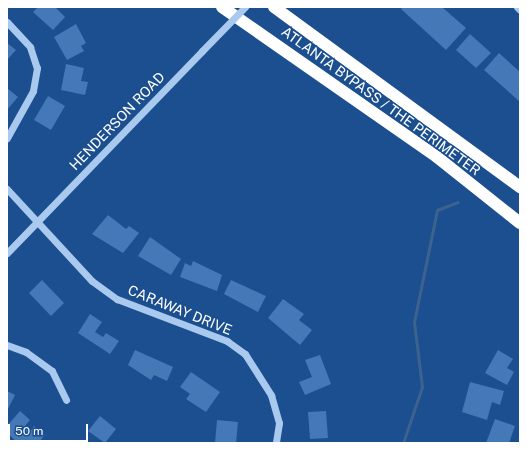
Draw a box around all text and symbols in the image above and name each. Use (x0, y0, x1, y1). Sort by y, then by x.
street label: ATLANTA BYPASS / THE PERIMETER (278, 23, 484, 179)
street label: HENDERSON ROAD (66, 68, 168, 174)
street label: CARAWAY DRIVE (125, 281, 235, 339)
scale bar (10, 416, 90, 442)
text: 50 m (15, 424, 43, 438)

